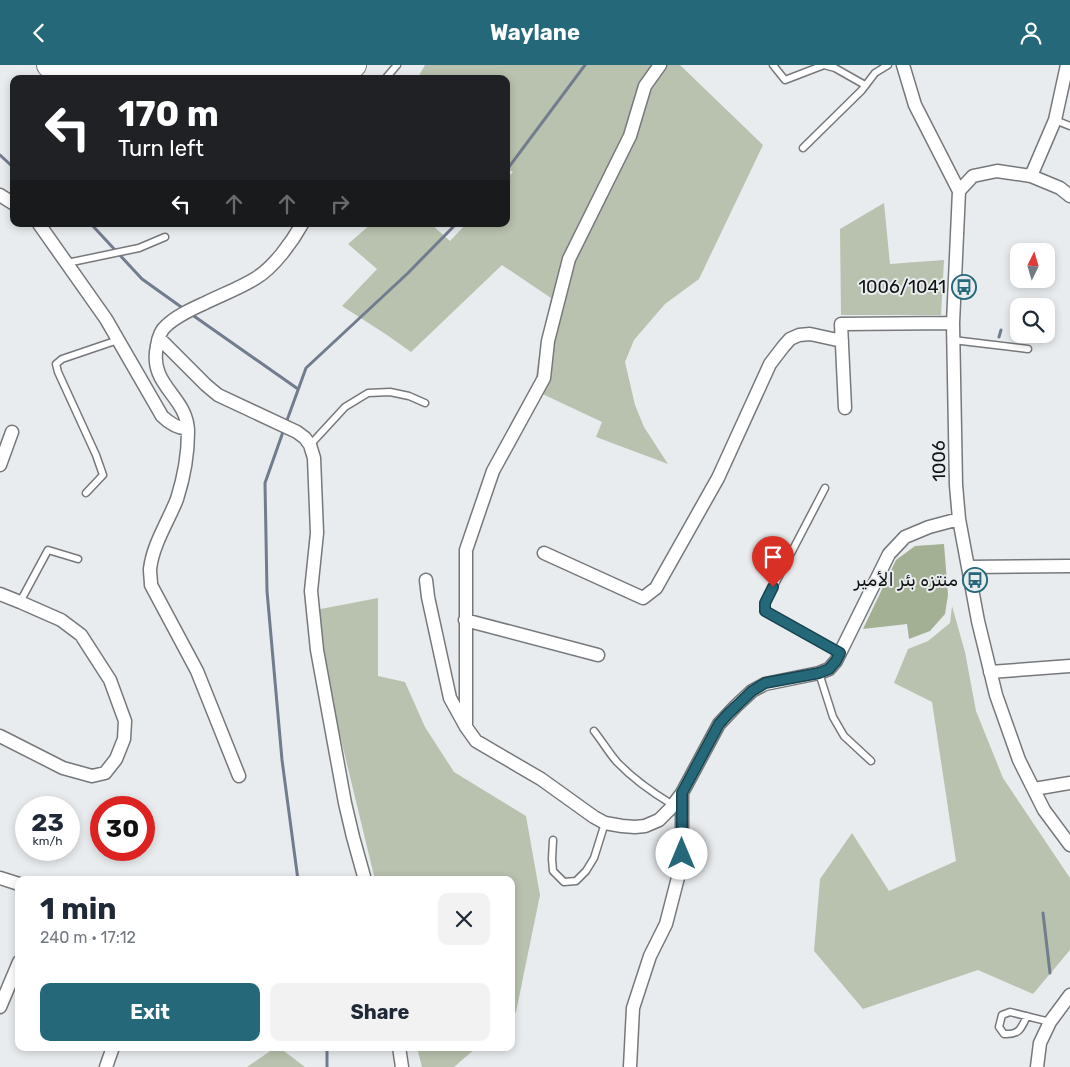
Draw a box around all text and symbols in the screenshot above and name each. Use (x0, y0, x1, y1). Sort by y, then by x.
icon: back (25, 19, 53, 47)
text: Waylane (490, 19, 580, 46)
icon: person (1017, 19, 1045, 47)
text: 170 m (118, 93, 219, 135)
icon: left (35, 95, 100, 160)
text: Turn left (118, 135, 204, 162)
icon: left (167, 190, 195, 218)
icon: ahead (220, 190, 248, 218)
icon: ahead (273, 190, 301, 218)
icon: right (326, 190, 354, 218)
north arrow (1010, 243, 1055, 287)
map controls (1010, 243, 1055, 343)
bus stop icon: 1006/1041 (951, 274, 977, 300)
place label: 1006/1041 (858, 276, 946, 298)
button: search (1010, 298, 1055, 343)
street label: 1006 (928, 440, 950, 482)
pin (752, 536, 794, 587)
icon: arrive (759, 543, 787, 571)
bus stop icon: منتزه بئر الأمير (962, 567, 988, 593)
place label: منتزه بئر الأمير (853, 569, 958, 591)
speed limit sign: 30 (90, 796, 155, 861)
text: 23 (31, 808, 64, 837)
position arrow (655, 827, 707, 879)
text: km/h (33, 834, 62, 848)
text: 1 min (40, 891, 117, 927)
button: close (438, 893, 490, 945)
text: 240 m · 17:12 (40, 928, 136, 947)
button: Exit (40, 983, 260, 1041)
button: Share (270, 983, 490, 1041)

